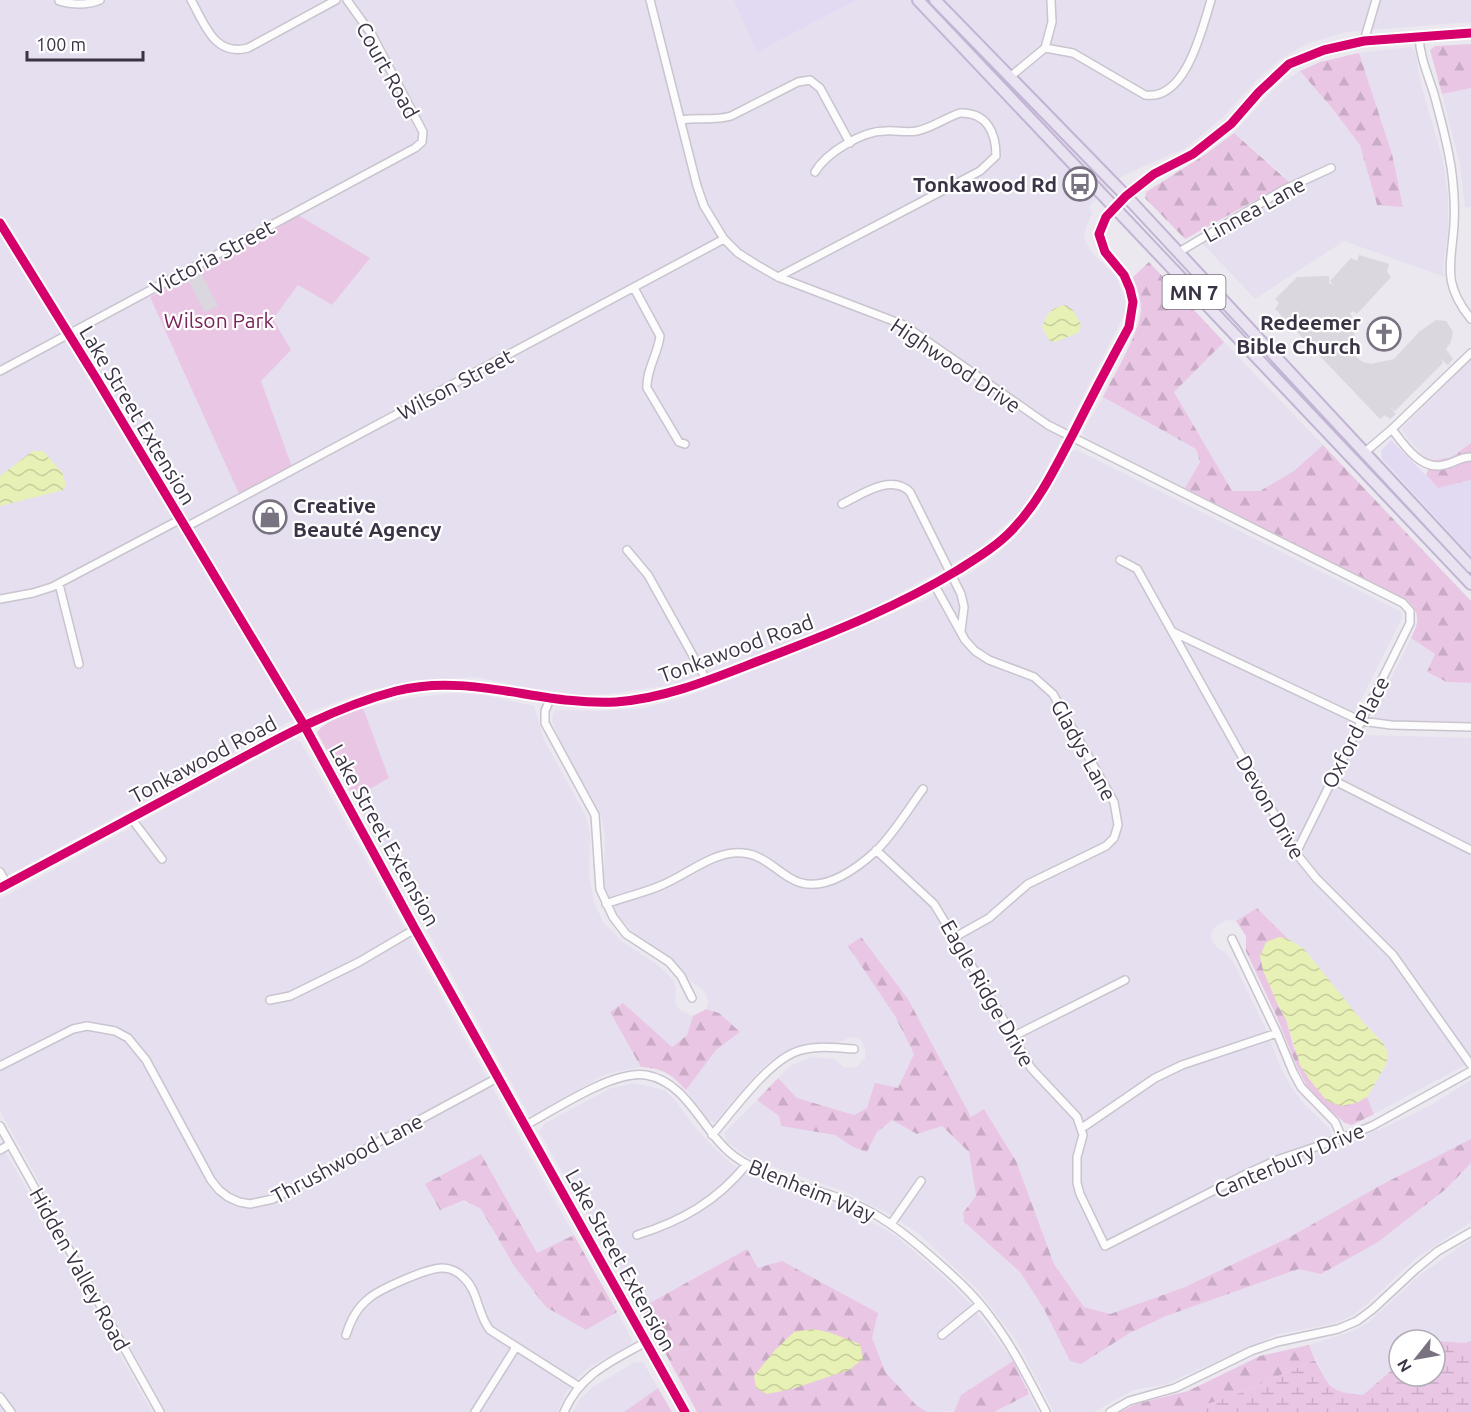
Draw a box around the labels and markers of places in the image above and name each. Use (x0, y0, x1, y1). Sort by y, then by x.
bus stop icon: Tonkawood Rd (1062, 166, 1098, 202)
place label: Tonkawood Rd (913, 172, 1057, 196)
place label: Redeemer Bible Church (1236, 310, 1361, 358)
church icon: Redeemer Bible Church (1366, 316, 1402, 352)
place label: Creative Beauté Agency (293, 493, 442, 541)
shop icon: Creative Beauté Agency (252, 499, 288, 535)

